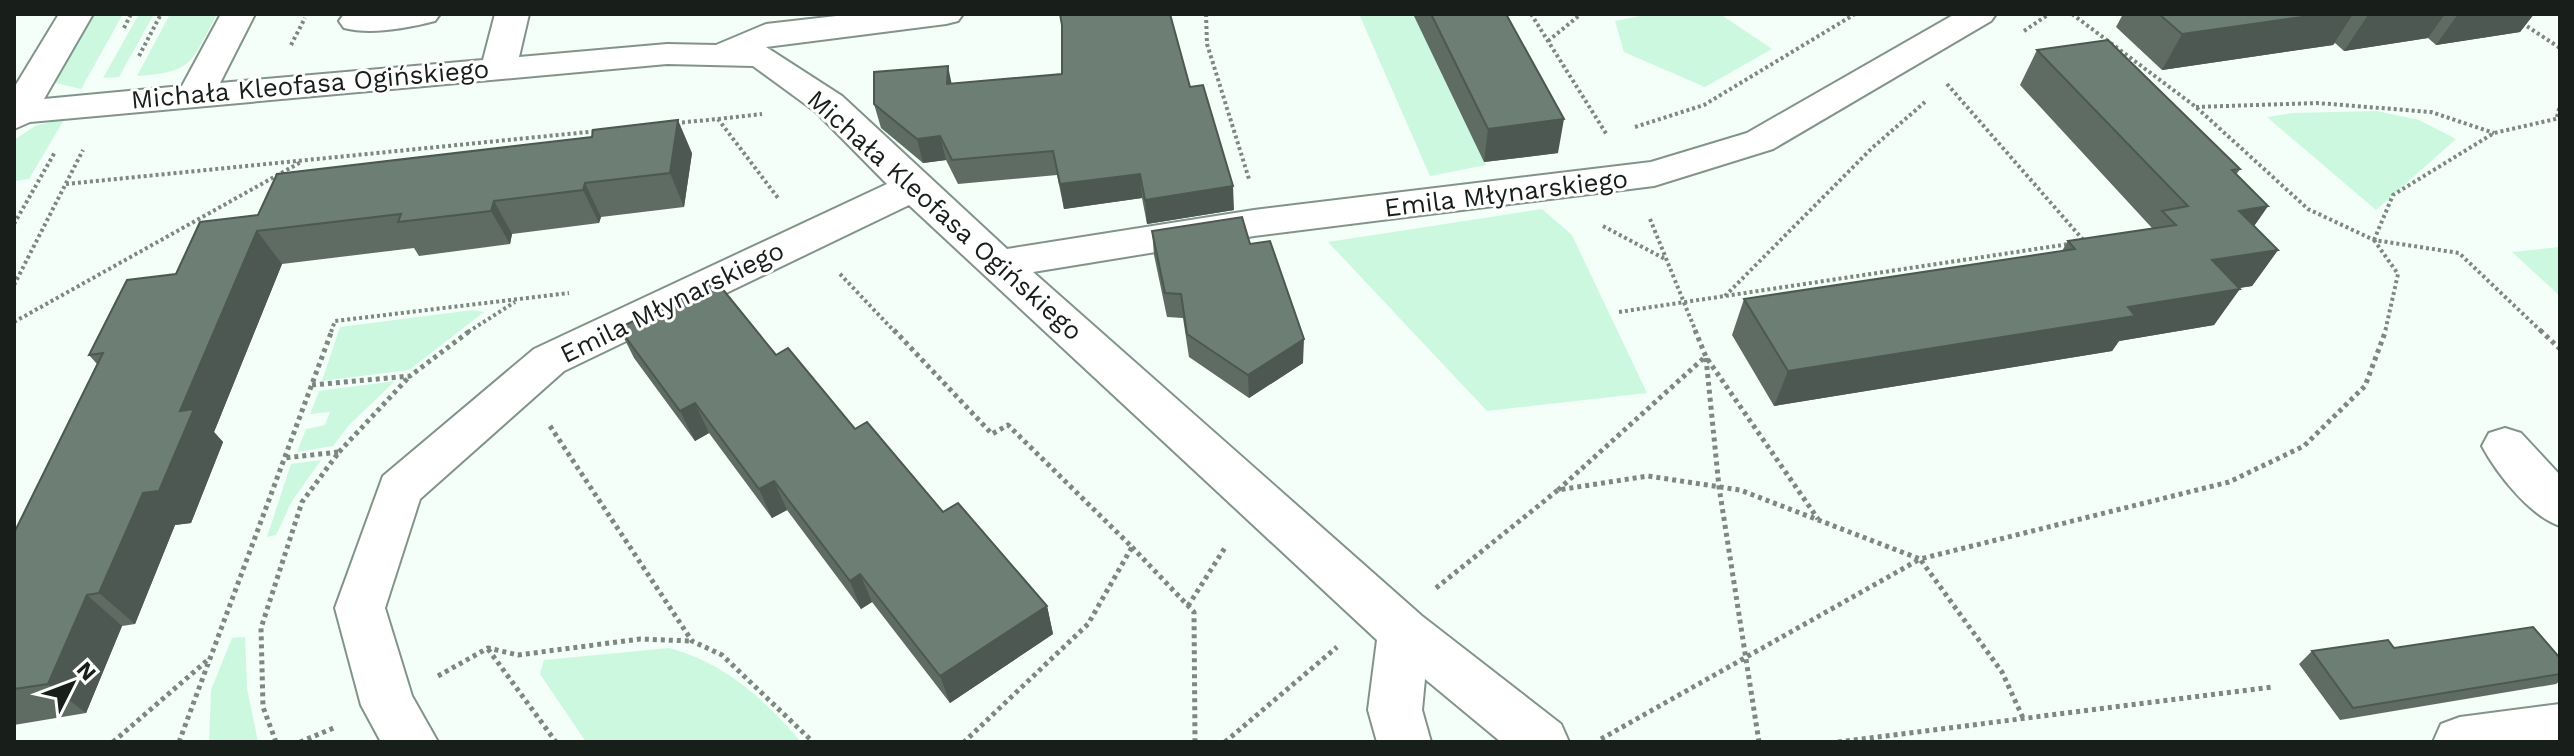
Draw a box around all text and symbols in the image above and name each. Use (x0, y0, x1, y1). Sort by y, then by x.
street label: Michała Kleofasa Ogińskiego (130, 53, 490, 115)
street label: Michała Kleofasa Ogińskiego (801, 84, 1089, 346)
street label: Emila Młynarskiego (1383, 163, 1629, 223)
street label: Emila Młynarskiego (555, 235, 789, 369)
north arrow (32, 644, 112, 724)
text: N (72, 657, 101, 685)

